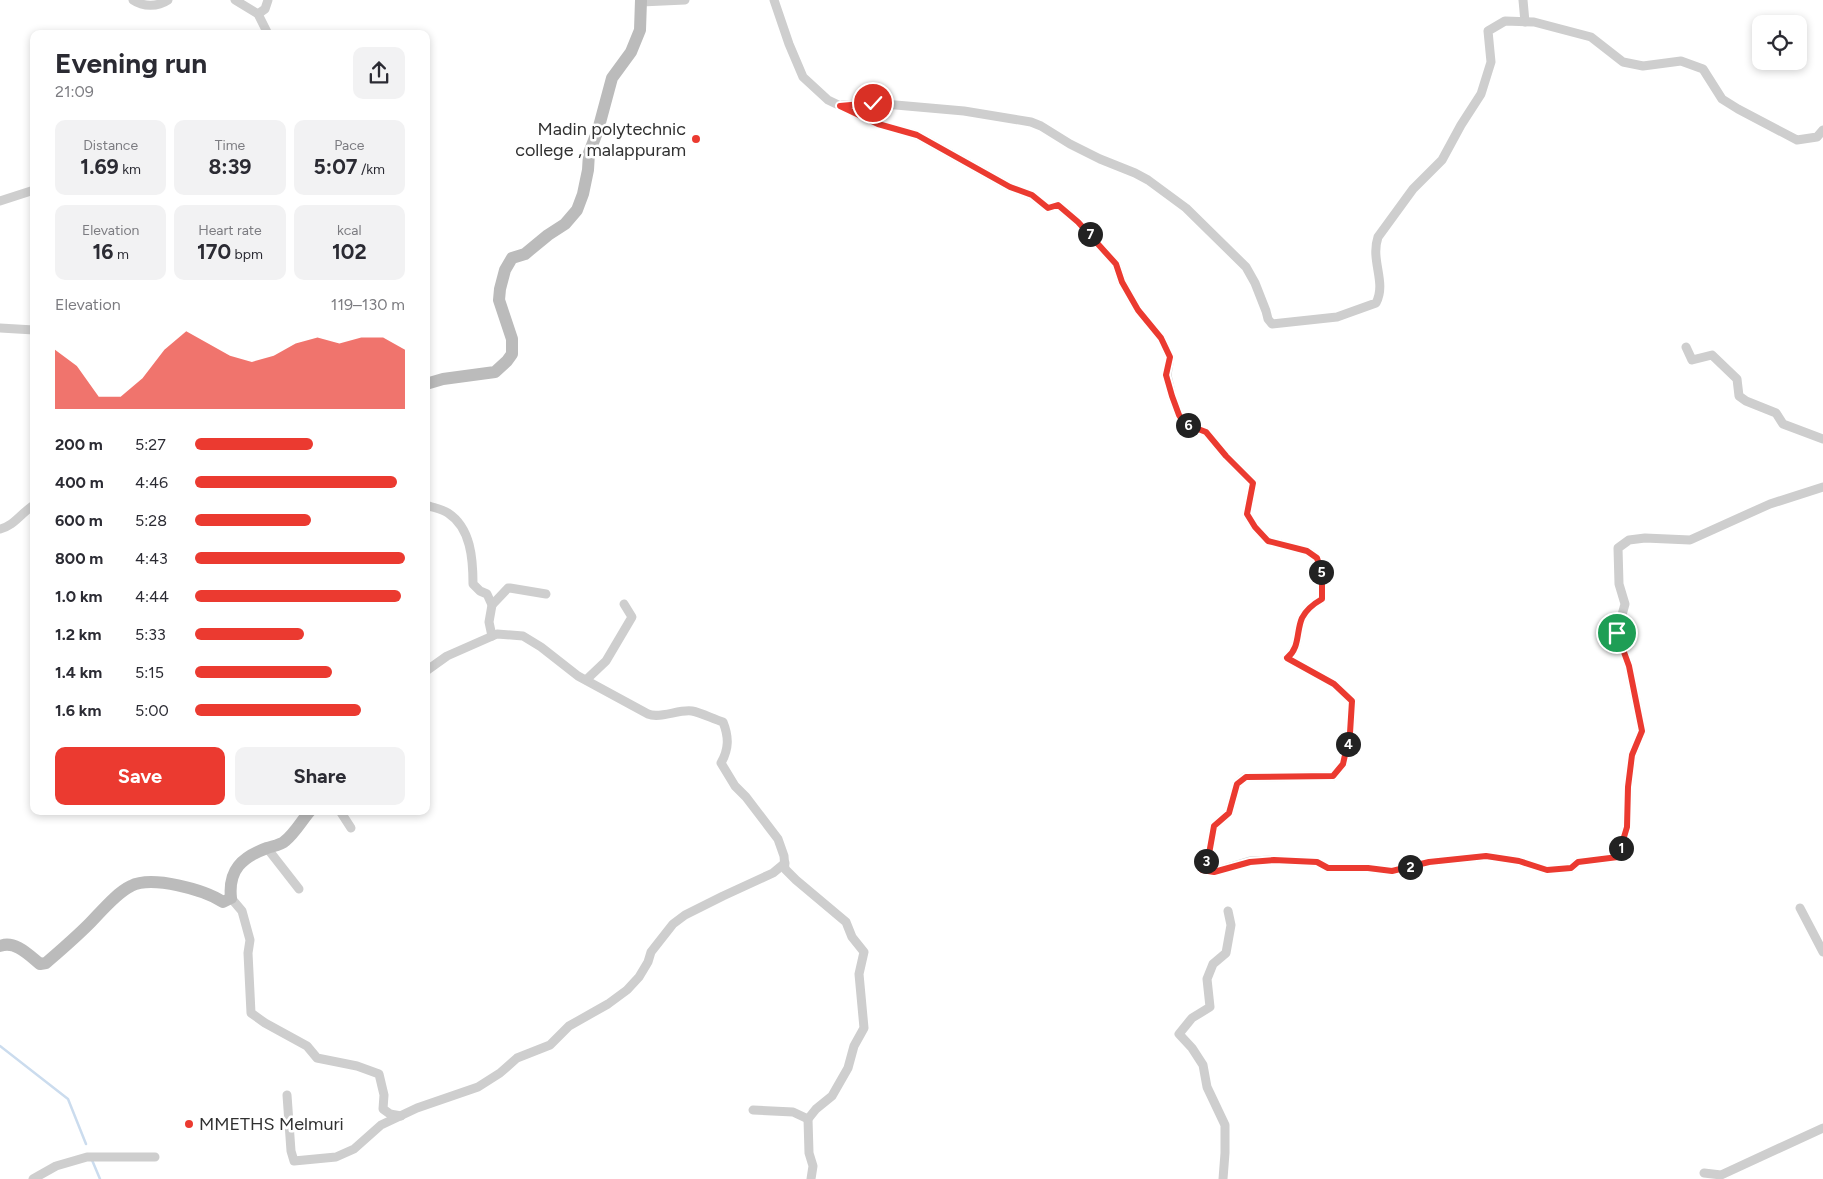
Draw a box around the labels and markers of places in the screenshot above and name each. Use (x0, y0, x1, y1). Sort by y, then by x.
pin (852, 82, 894, 124)
place label: Madin polytechnic college , malappuram (515, 118, 686, 161)
marker: Madin polytechnic college , malappuram (690, 133, 702, 145)
pin: 7 (1078, 222, 1102, 246)
pin: 6 (1176, 412, 1200, 438)
pin: 5 (1308, 560, 1334, 584)
pin (1596, 612, 1638, 654)
pin: 4 (1336, 732, 1360, 756)
pin: 1 (1608, 836, 1634, 860)
pin: 3 (1194, 848, 1218, 874)
pin: 2 (1398, 854, 1422, 880)
place label: MMETHS Melmuri (199, 1113, 344, 1135)
marker: MMETHS Melmuri (183, 1118, 195, 1130)

